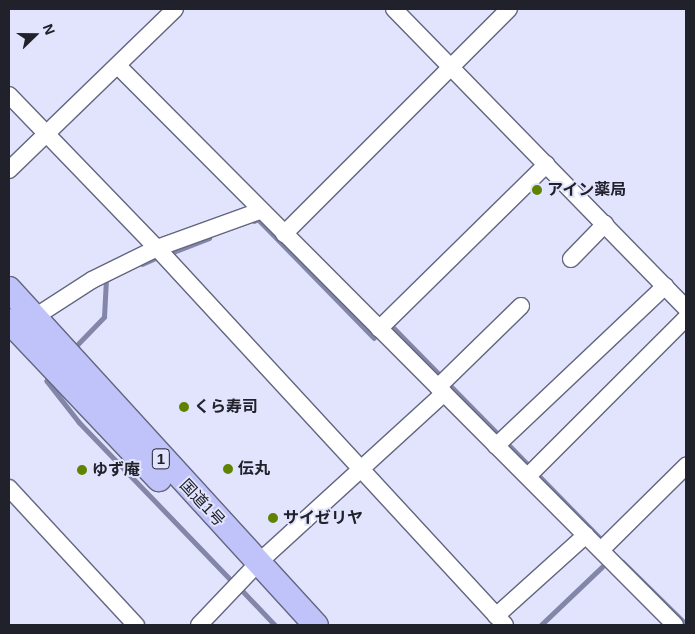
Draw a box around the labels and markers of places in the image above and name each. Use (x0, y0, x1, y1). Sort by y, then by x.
place label: アイン薬局 (547, 180, 627, 200)
marker: アイン薬局 (531, 184, 543, 196)
place label: くら寿司 (194, 397, 258, 417)
marker: くら寿司 (178, 401, 190, 413)
place label: 伝丸 (238, 459, 270, 479)
place label: ゆず庵 (92, 460, 140, 480)
marker: 伝丸 (222, 463, 234, 475)
marker: ゆず庵 (76, 464, 88, 476)
place label: サイゼリヤ (283, 508, 363, 528)
marker: サイゼリヤ (267, 512, 279, 524)

